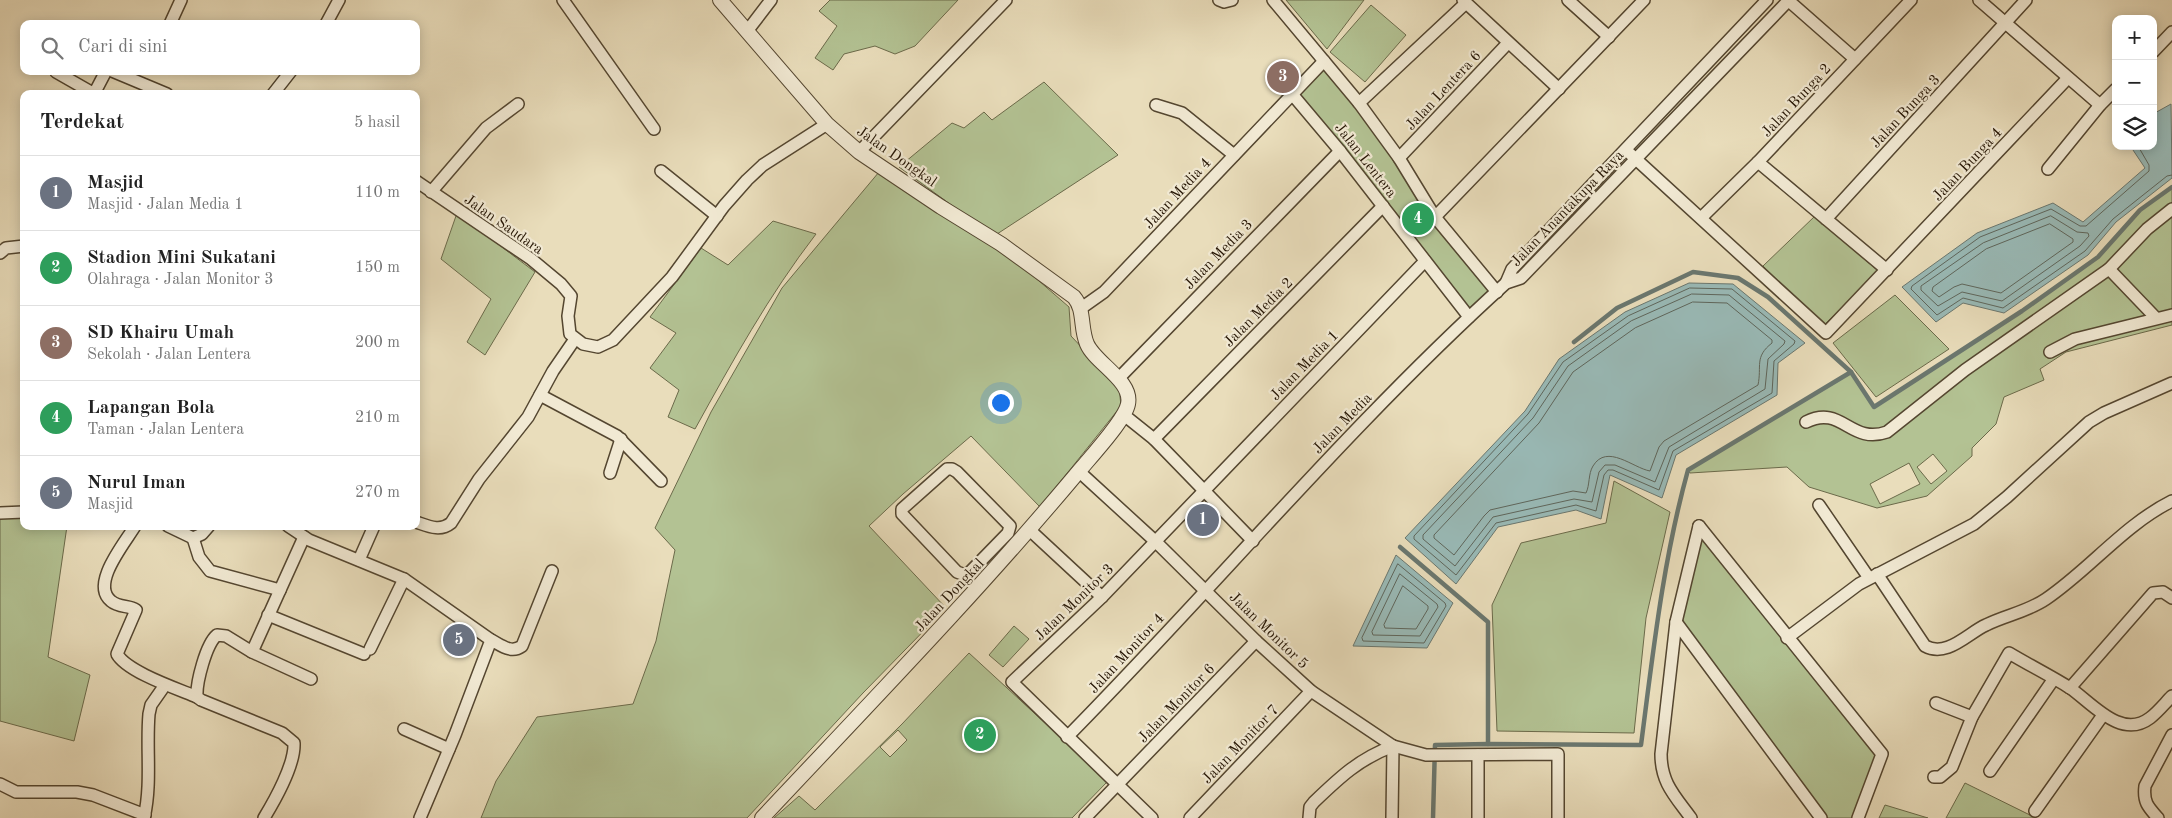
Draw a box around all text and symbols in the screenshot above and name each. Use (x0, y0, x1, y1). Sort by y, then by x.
map controls (2112, 15, 2157, 150)
button: + (2112, 15, 2157, 60)
search box (20, 20, 420, 75)
icon: search (38, 34, 66, 62)
text: Cari di sini (78, 38, 168, 57)
street label: Jalan Lentera 6 (1404, 48, 1485, 134)
pin: 3 (1267, 58, 1299, 96)
button: − (2112, 60, 2157, 105)
street label: Jalan Bunga 2 (1760, 61, 1835, 141)
street label: Jalan Bunga 3 (1869, 72, 1944, 152)
button: layers (2112, 105, 2157, 150)
text: Terdekat (40, 112, 124, 133)
text: 5 hasil (354, 115, 400, 131)
street label: Jalan Lentera (1331, 121, 1399, 201)
street label: Jalan Dongkal (853, 124, 939, 190)
street label: Jalan Bunga 4 (1931, 125, 2006, 205)
street label: Jalan Anantakupa Raya (1509, 148, 1628, 270)
street label: Jalan Media 4 (1142, 156, 1215, 232)
text: Masjid (87, 174, 144, 193)
text: 1 (51, 185, 61, 201)
text: 110 m (355, 185, 400, 201)
street label: Jalan Saudara (461, 192, 546, 258)
text: Masjid · Jalan Media 1 (87, 197, 243, 213)
pin: 4 (1402, 200, 1434, 238)
street label: Jalan Media 3 (1182, 217, 1256, 293)
text: Stadion Mini Sukatani (87, 249, 276, 268)
text: 2 (51, 260, 61, 276)
text: 150 m (355, 260, 400, 276)
text: Olahraga · Jalan Monitor 3 (87, 272, 274, 288)
street label: Jalan Media 2 (1222, 276, 1297, 351)
text: SD Khairu Umah (87, 324, 234, 343)
street label: Jalan Media 1 (1268, 328, 1342, 404)
text: 3 (51, 335, 61, 351)
text: 200 m (355, 335, 400, 351)
text: Sekolah · Jalan Lentera (87, 347, 251, 363)
your location (988, 390, 1014, 416)
street label: Jalan Media (1311, 390, 1376, 457)
text: Lapangan Bola (87, 399, 215, 418)
text: 4 (51, 410, 61, 426)
text: 210 m (355, 410, 400, 426)
text: Taman · Jalan Lentera (87, 422, 244, 438)
text: Nurul Iman (87, 474, 186, 493)
text: 5 (51, 485, 61, 501)
text: 270 m (355, 485, 400, 501)
text: Masjid (87, 497, 133, 513)
pin: 1 (1187, 501, 1219, 539)
street label: Jalan Dongkal (913, 557, 988, 635)
street label: Jalan Monitor 3 (1033, 562, 1117, 644)
street label: Jalan Monitor 5 (1226, 590, 1310, 672)
street label: Jalan Monitor 4 (1086, 611, 1168, 697)
pin: 5 (443, 621, 475, 659)
street label: Jalan Monitor 6 (1136, 662, 1218, 746)
street label: Jalan Monitor 7 (1200, 703, 1282, 787)
pin: 2 (964, 716, 996, 754)

